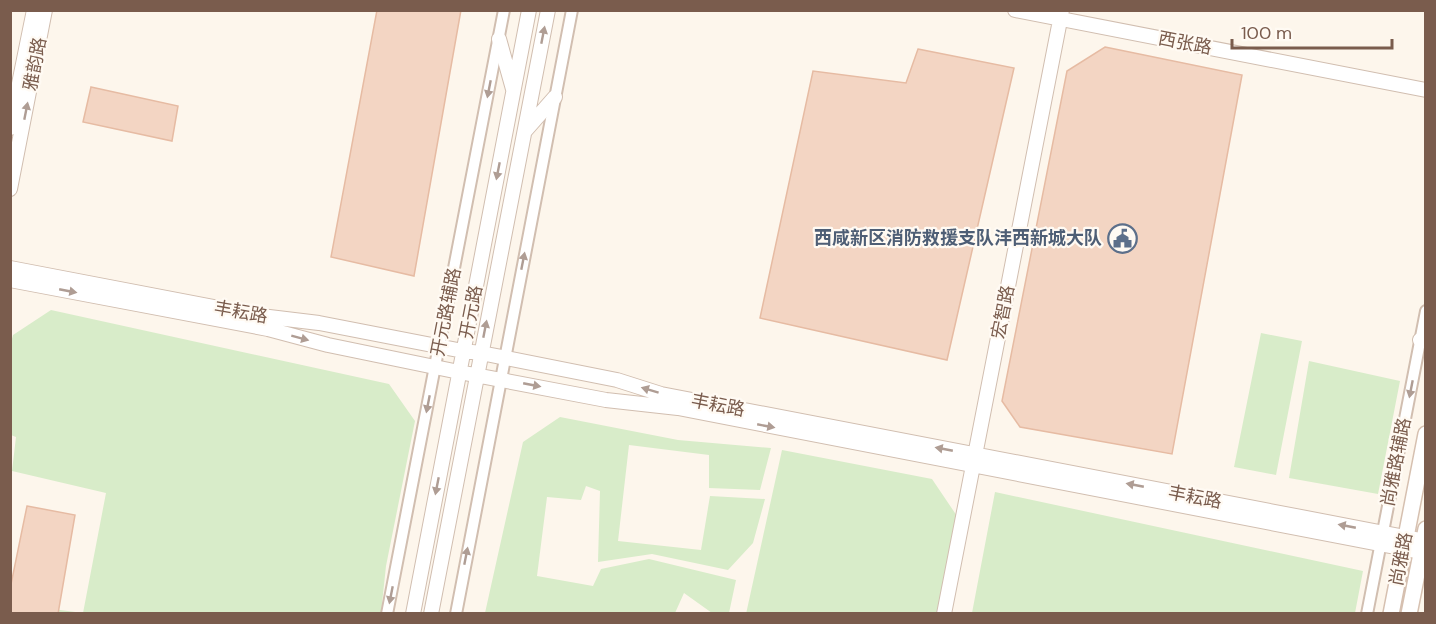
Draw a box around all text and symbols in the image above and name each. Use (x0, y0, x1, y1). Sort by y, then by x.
scale bar (1232, 12, 1392, 50)
text: 100 m (1241, 21, 1292, 45)
one-way arrow (539, 25, 548, 44)
street label: 西张路 (1156, 26, 1214, 60)
street label: 雅韵路 (18, 35, 52, 93)
one-way arrow (484, 79, 493, 98)
one-way arrow (22, 101, 31, 120)
one-way arrow (493, 162, 502, 181)
public building icon: 西咸新区消防救援支队沣西新城大队 (1107, 222, 1139, 254)
place label: 西咸新区消防救援支队沣西新城大队 (814, 226, 1102, 250)
one-way arrow (519, 252, 528, 271)
street label: 开元路辅路 (426, 266, 466, 358)
street label: 开元路 (454, 283, 488, 341)
street label: 宏智路 (986, 283, 1020, 341)
one-way arrow (59, 287, 78, 296)
street label: 丰耘路 (212, 295, 270, 329)
one-way arrow (481, 319, 490, 338)
one-way arrow (291, 333, 309, 343)
one-way arrow (1406, 380, 1415, 399)
one-way arrow (523, 381, 542, 390)
one-way arrow (640, 385, 658, 394)
street label: 丰耘路 (689, 388, 747, 422)
one-way arrow (423, 394, 432, 413)
street label: 尚雅路辅路 (1376, 416, 1416, 508)
one-way arrow (756, 422, 775, 431)
one-way arrow (934, 444, 953, 453)
one-way arrow (432, 477, 441, 496)
one-way arrow (1126, 480, 1145, 489)
street label: 丰耘路 (1166, 480, 1224, 514)
one-way arrow (1338, 521, 1357, 530)
street label: 尚雅路 (1384, 530, 1418, 588)
one-way arrow (462, 546, 471, 565)
one-way arrow (386, 586, 395, 605)

